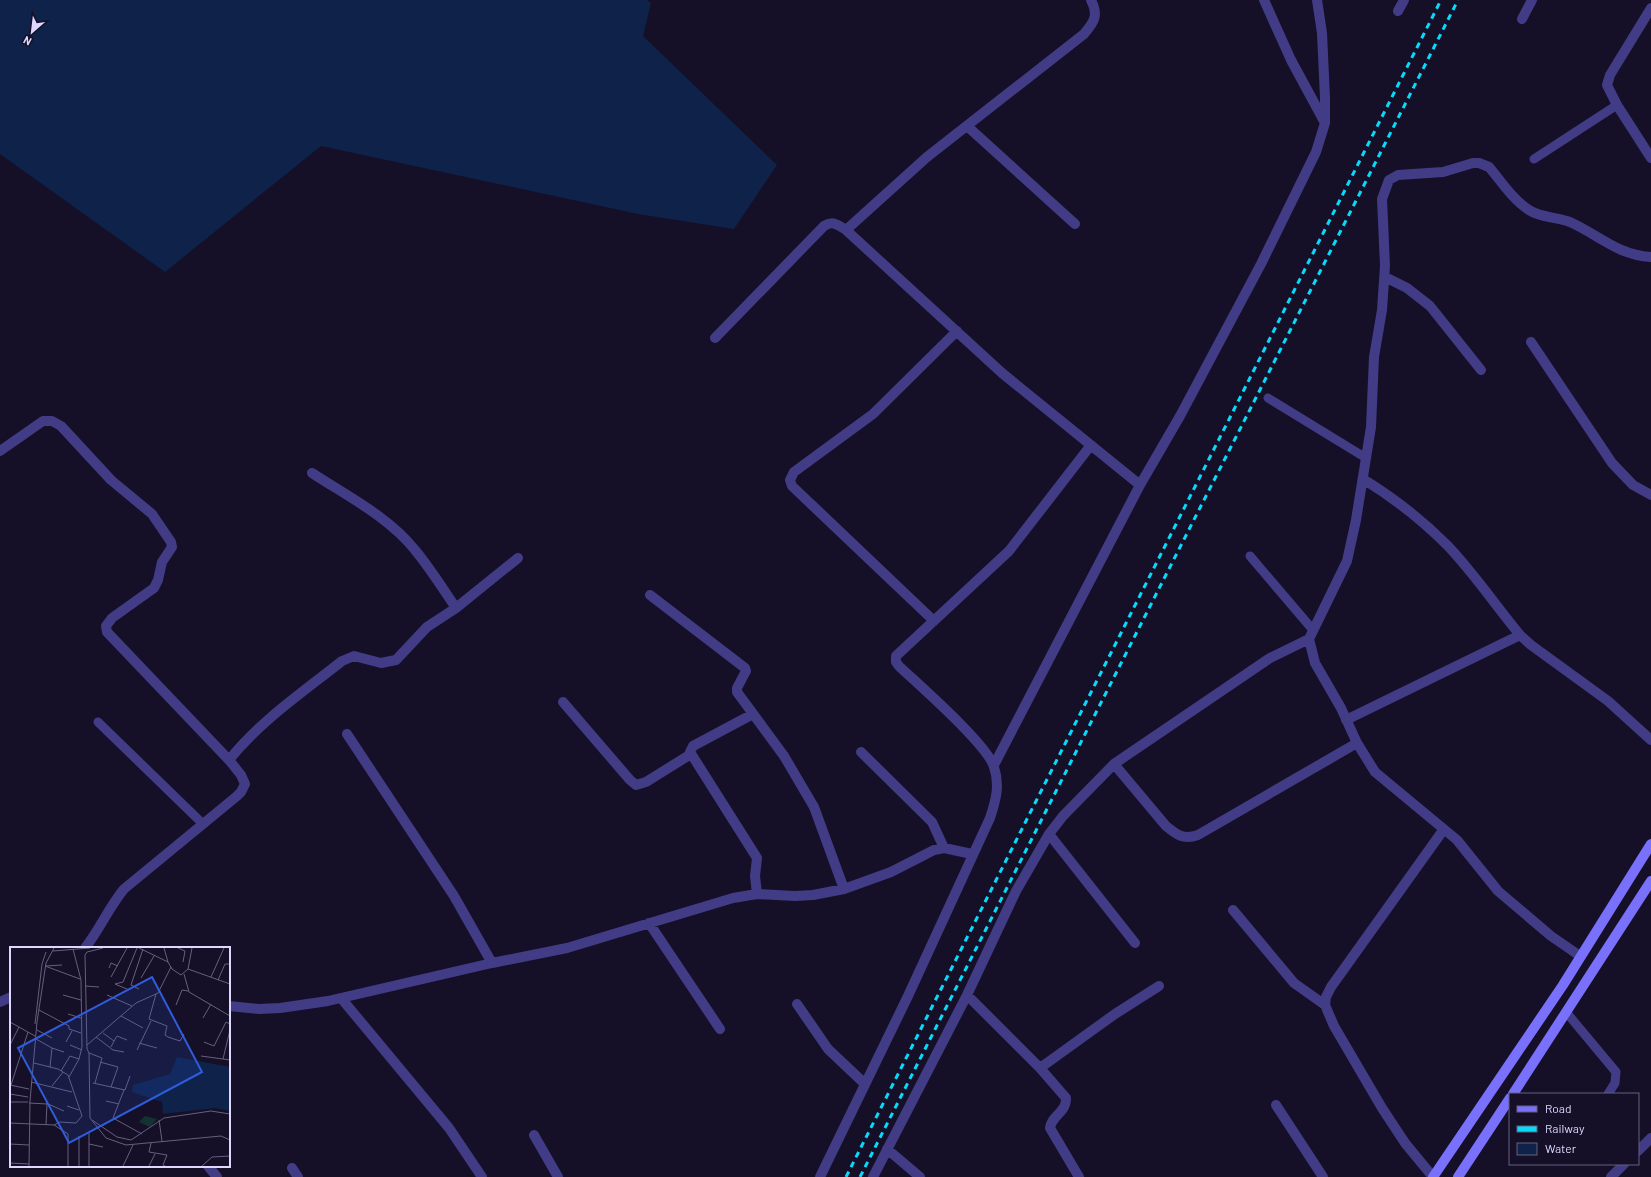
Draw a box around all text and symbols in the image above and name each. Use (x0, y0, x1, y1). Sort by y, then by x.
north arrow (12, 12, 52, 52)
text: N (21, 34, 33, 49)
inset map (10, 947, 230, 1167)
legend (1509, 1093, 1639, 1165)
text: Road (1545, 1101, 1572, 1115)
text: Railway (1545, 1121, 1585, 1135)
text: Water (1545, 1141, 1577, 1155)

